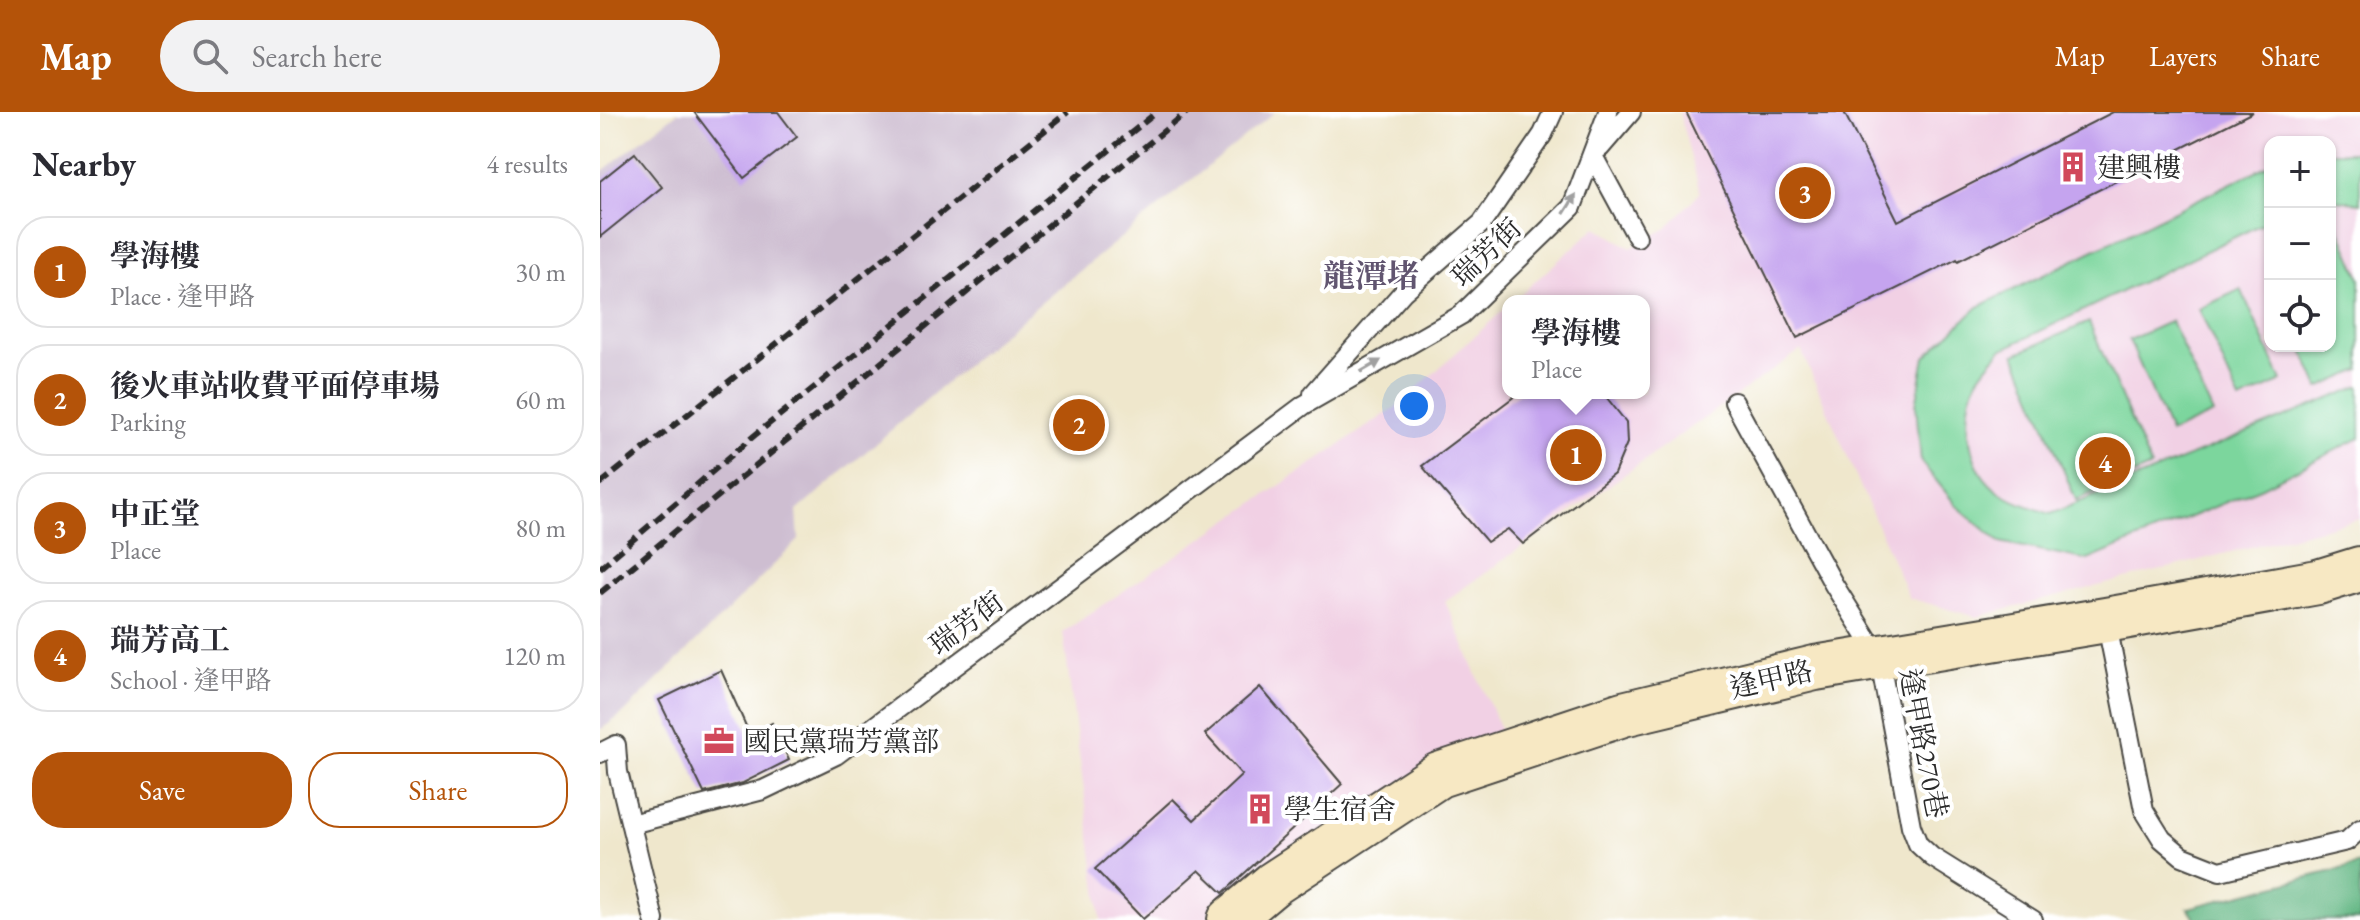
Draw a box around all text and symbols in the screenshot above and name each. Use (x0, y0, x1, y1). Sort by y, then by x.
search box (160, 20, 720, 92)
text: Map (40, 32, 112, 81)
icon: search (188, 34, 232, 78)
text: Search here (252, 37, 382, 76)
text: Map (2055, 38, 2105, 74)
text: Layers (2149, 38, 2217, 74)
text: Share (2261, 38, 2320, 74)
map controls (2264, 136, 2336, 352)
button: + (2264, 136, 2336, 208)
text: Nearby (32, 142, 136, 186)
text: 4 results (487, 147, 568, 181)
place label: 建興樓 (2097, 149, 2181, 185)
building icon: 建興樓 (2056, 150, 2090, 184)
pin: 3 (1779, 163, 1831, 223)
one-way arrow (1563, 193, 1578, 214)
button: − (2264, 208, 2336, 280)
street label: 瑞芳街 (1443, 210, 1529, 294)
text: 學海樓 (110, 236, 200, 275)
text: 1 (53, 255, 67, 289)
text: 30 m (516, 255, 566, 289)
district label: 龍潭堵 (1323, 255, 1419, 297)
text: Place · 逢甲路 (110, 279, 255, 313)
button: locate (2264, 280, 2336, 352)
popup (1502, 295, 1650, 399)
text: 學海樓 (1531, 313, 1621, 352)
text: Place (1531, 352, 1582, 386)
one-way arrow (1360, 359, 1383, 373)
text: 後火車站收費平面停車場 (110, 366, 440, 405)
text: 2 (53, 383, 67, 417)
text: 60 m (516, 383, 566, 417)
your location (1394, 386, 1434, 426)
pin: 2 (1053, 395, 1105, 455)
text: Parking (110, 405, 186, 439)
pin: 1 (1550, 425, 1602, 485)
pin: 4 (2079, 433, 2131, 493)
text: 中正堂 (110, 494, 200, 533)
text: 3 (53, 511, 67, 545)
text: 80 m (516, 511, 566, 545)
text: Place (110, 533, 161, 567)
street label: 瑞芳街 (922, 583, 1010, 663)
text: 瑞芳高工 (110, 620, 230, 659)
text: 4 (53, 639, 67, 673)
text: 120 m (503, 639, 566, 673)
street label: 逢甲路 (1726, 652, 1816, 706)
text: School · 逢甲路 (110, 663, 271, 697)
street label: 逢甲路270巷 (1892, 665, 1956, 821)
place label: 國民黨瑞芳黨部 (743, 723, 939, 759)
office icon: 國民黨瑞芳黨部 (702, 724, 736, 758)
button: Save (32, 752, 292, 828)
button: Share (308, 752, 568, 828)
place label: 學生宿舍 (1284, 791, 1396, 827)
building icon: 學生宿舍 (1243, 792, 1277, 826)

